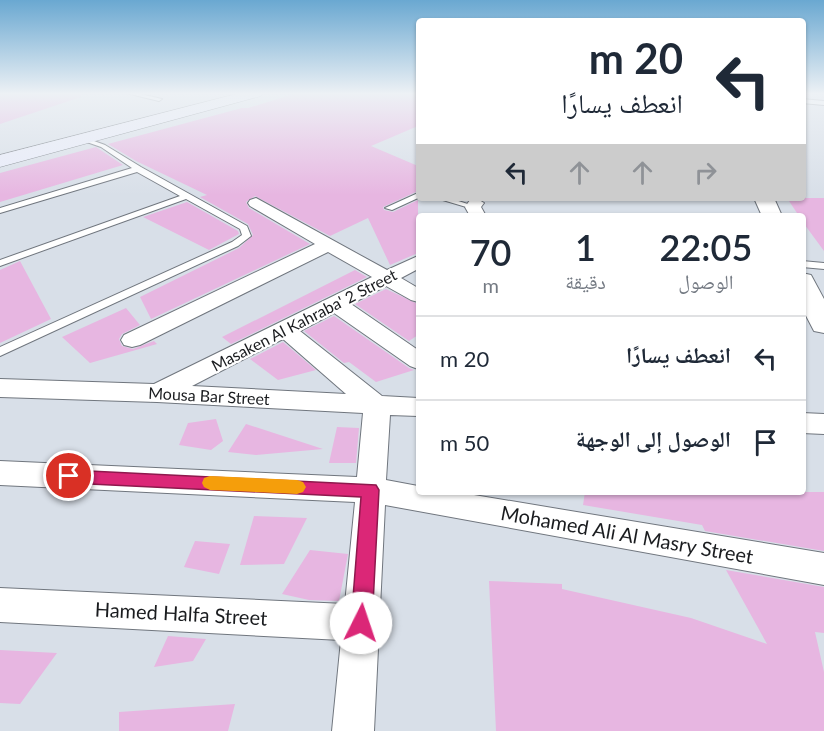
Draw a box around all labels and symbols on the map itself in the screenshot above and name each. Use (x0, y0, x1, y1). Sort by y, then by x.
street label: Masaken Al Kahraba' 2 Street (208, 264, 400, 375)
street label: Mousa Bar Street (148, 383, 270, 408)
pin (43, 450, 94, 501)
street label: Mohamed Ali Al Masry Street (499, 500, 755, 568)
position arrow (329, 591, 393, 655)
street label: Hamed Halfa Street (94, 597, 268, 630)

